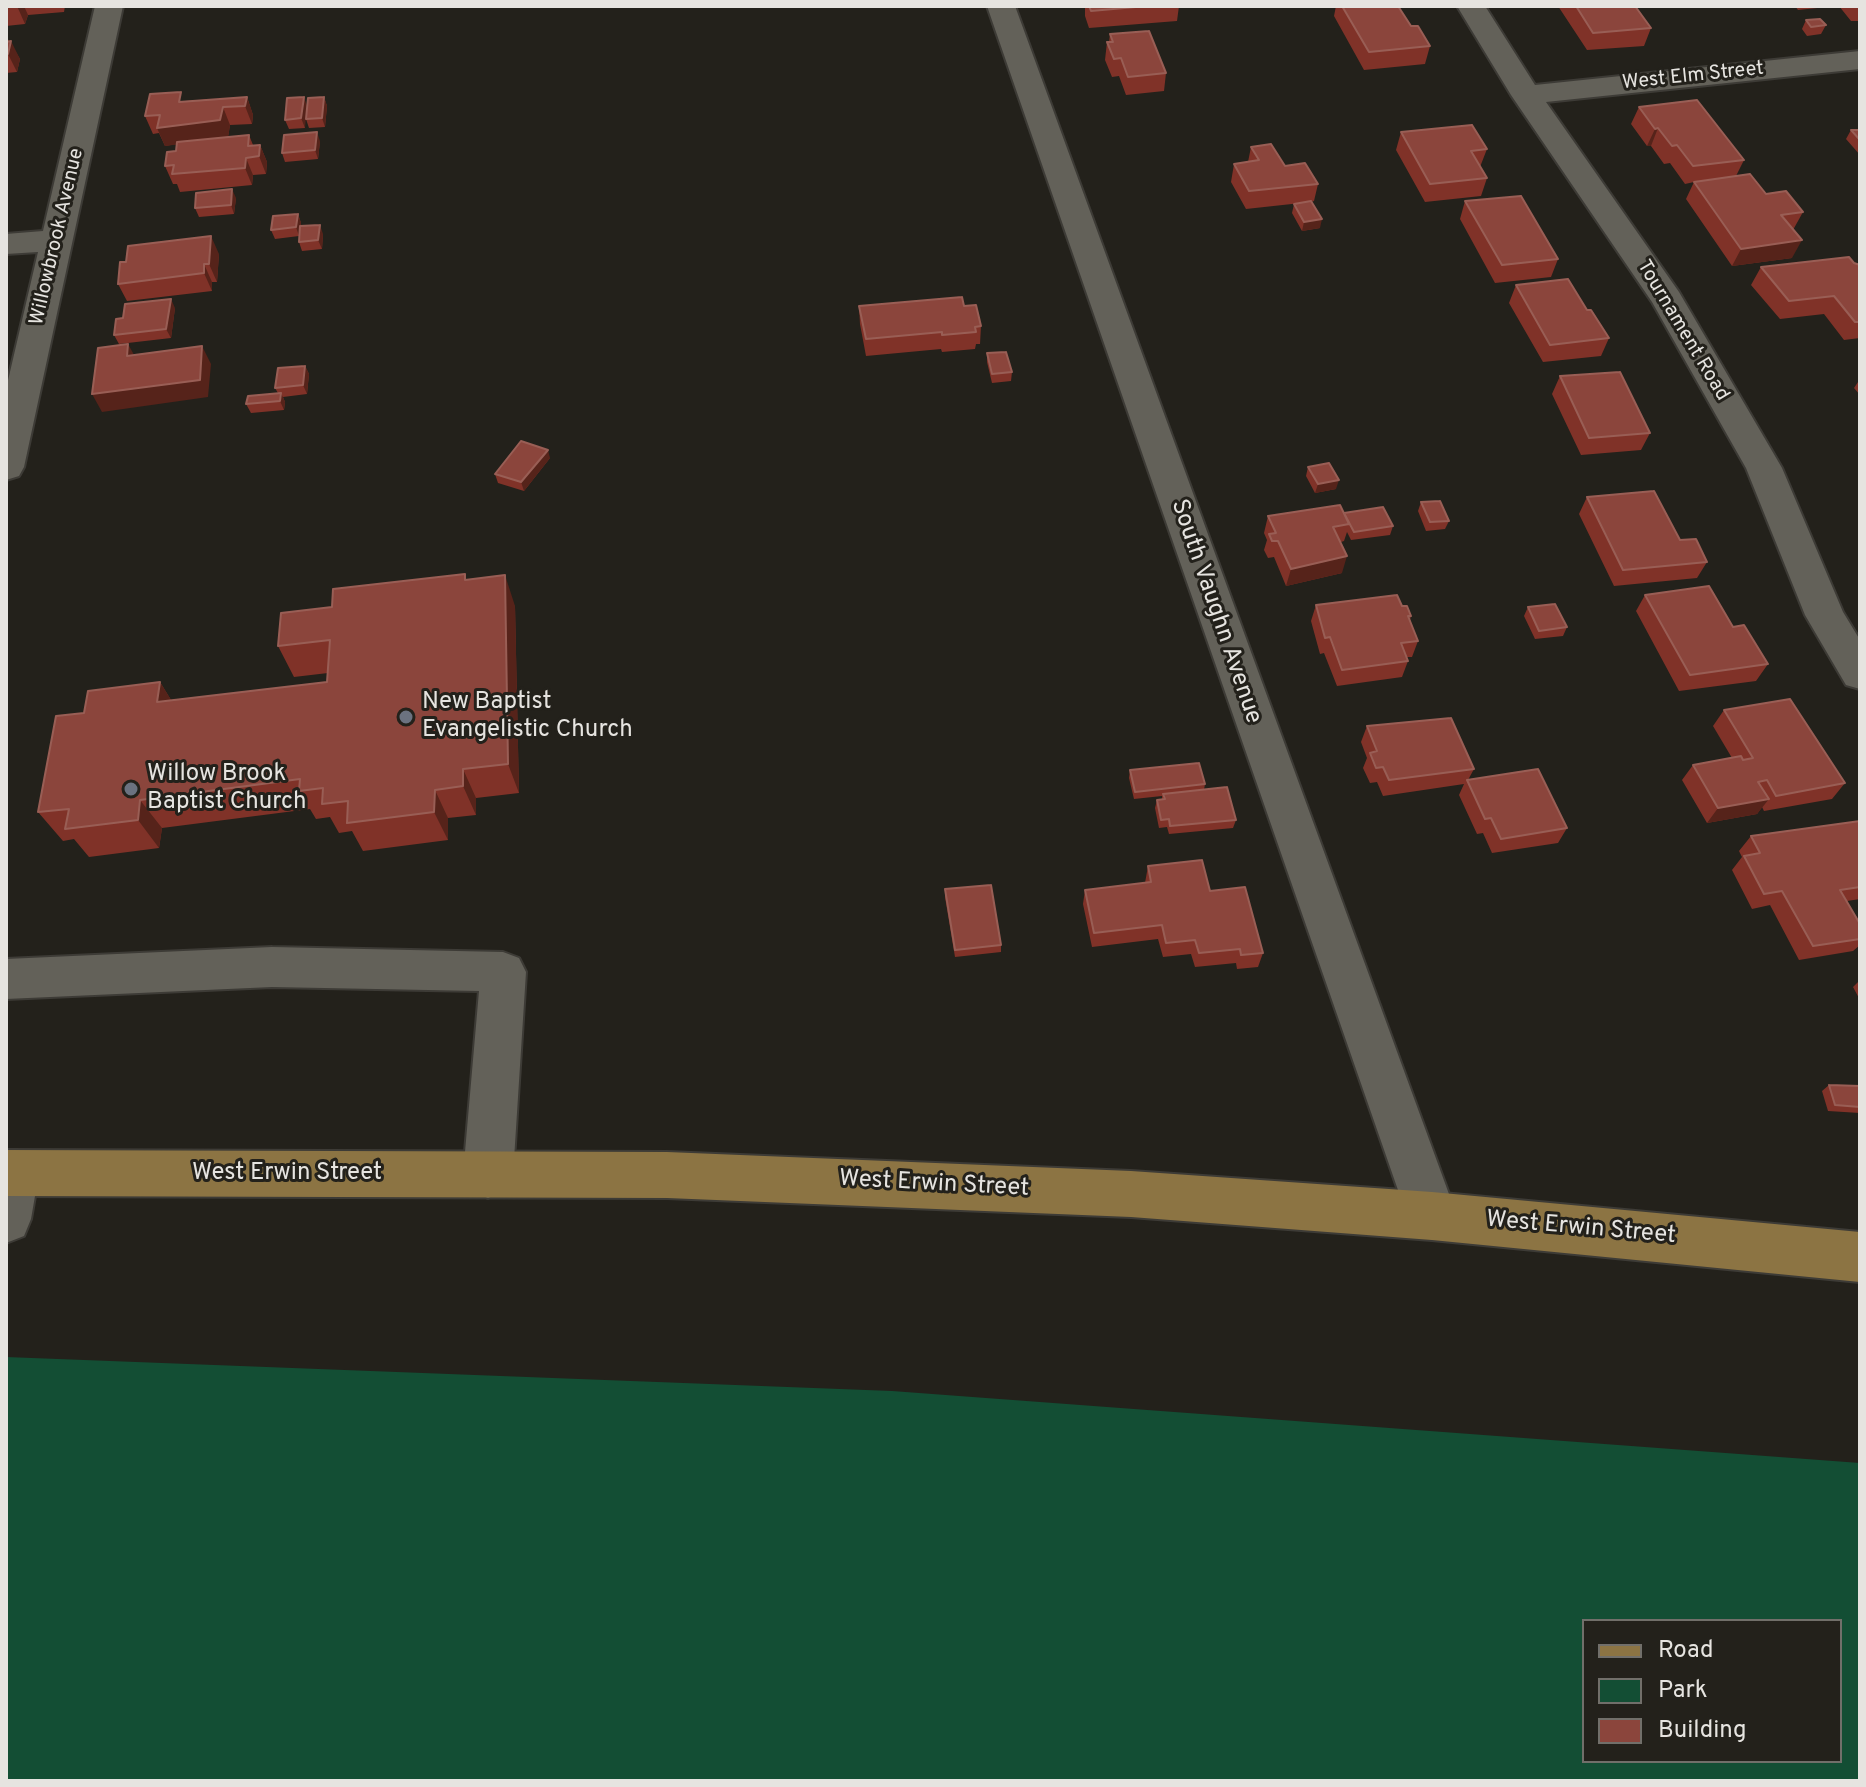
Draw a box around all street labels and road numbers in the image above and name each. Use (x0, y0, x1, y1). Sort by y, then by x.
street label: West Elm Street (1621, 58, 1765, 96)
street label: Willowbrook Avenue (26, 146, 90, 328)
street label: Tournament Road (1631, 256, 1733, 406)
street label: South Vaughn Avenue (1163, 496, 1267, 728)
street label: West Erwin Street (192, 1160, 382, 1188)
street label: West Erwin Street (838, 1166, 1030, 1204)
street label: West Erwin Street (1485, 1206, 1677, 1252)

